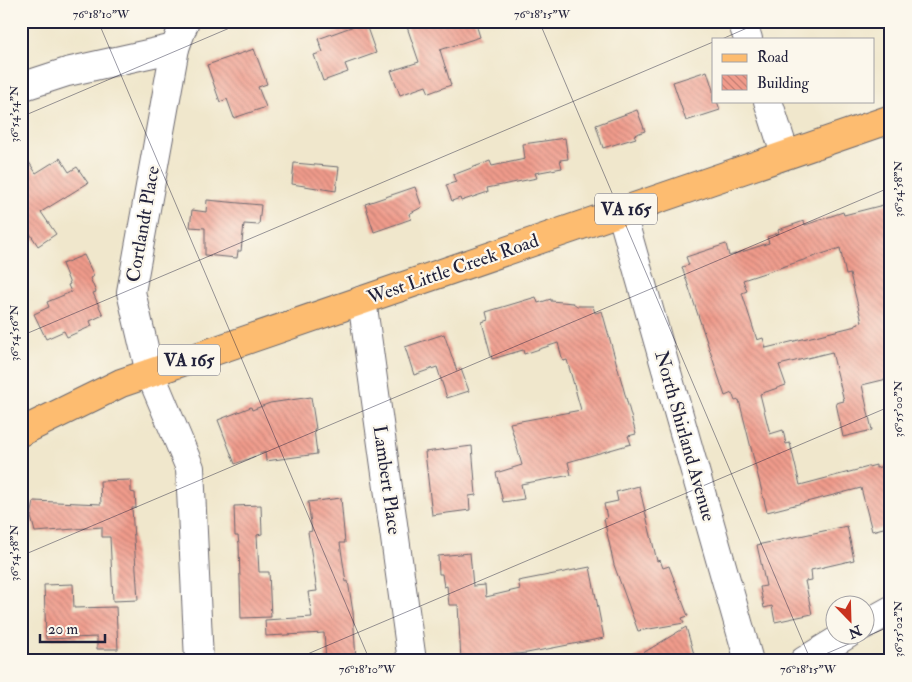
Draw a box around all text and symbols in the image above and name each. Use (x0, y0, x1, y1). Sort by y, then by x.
text: 76°18'10"W (73, 7, 130, 22)
text: 76°18'15"W (514, 7, 571, 22)
legend (712, 38, 874, 102)
text: Road (757, 48, 789, 67)
text: Building (757, 74, 809, 93)
text: 36°54'54"N (7, 85, 22, 142)
text: 36°54'58"N (891, 161, 906, 217)
street label: Cortlandt Place (121, 164, 165, 284)
road number: VA 165 (595, 193, 657, 224)
street label: West Little Creek Road (363, 228, 542, 310)
text: 36°54'56"N (7, 304, 22, 361)
road number: VA 165 (158, 344, 220, 376)
street label: North Shirland Avenue (649, 348, 721, 524)
text: 36°55'00"N (891, 380, 906, 437)
street label: Lambert Place (367, 424, 407, 536)
text: 36°54'58"N (7, 525, 22, 581)
north arrow (824, 594, 874, 644)
text: 36°55'02"N (891, 600, 906, 657)
scale bar (40, 612, 105, 644)
text: 20 m (48, 620, 78, 639)
text: N (845, 621, 865, 642)
text: 76°18'10"W (339, 662, 396, 677)
text: 76°18'15"W (780, 662, 837, 677)

